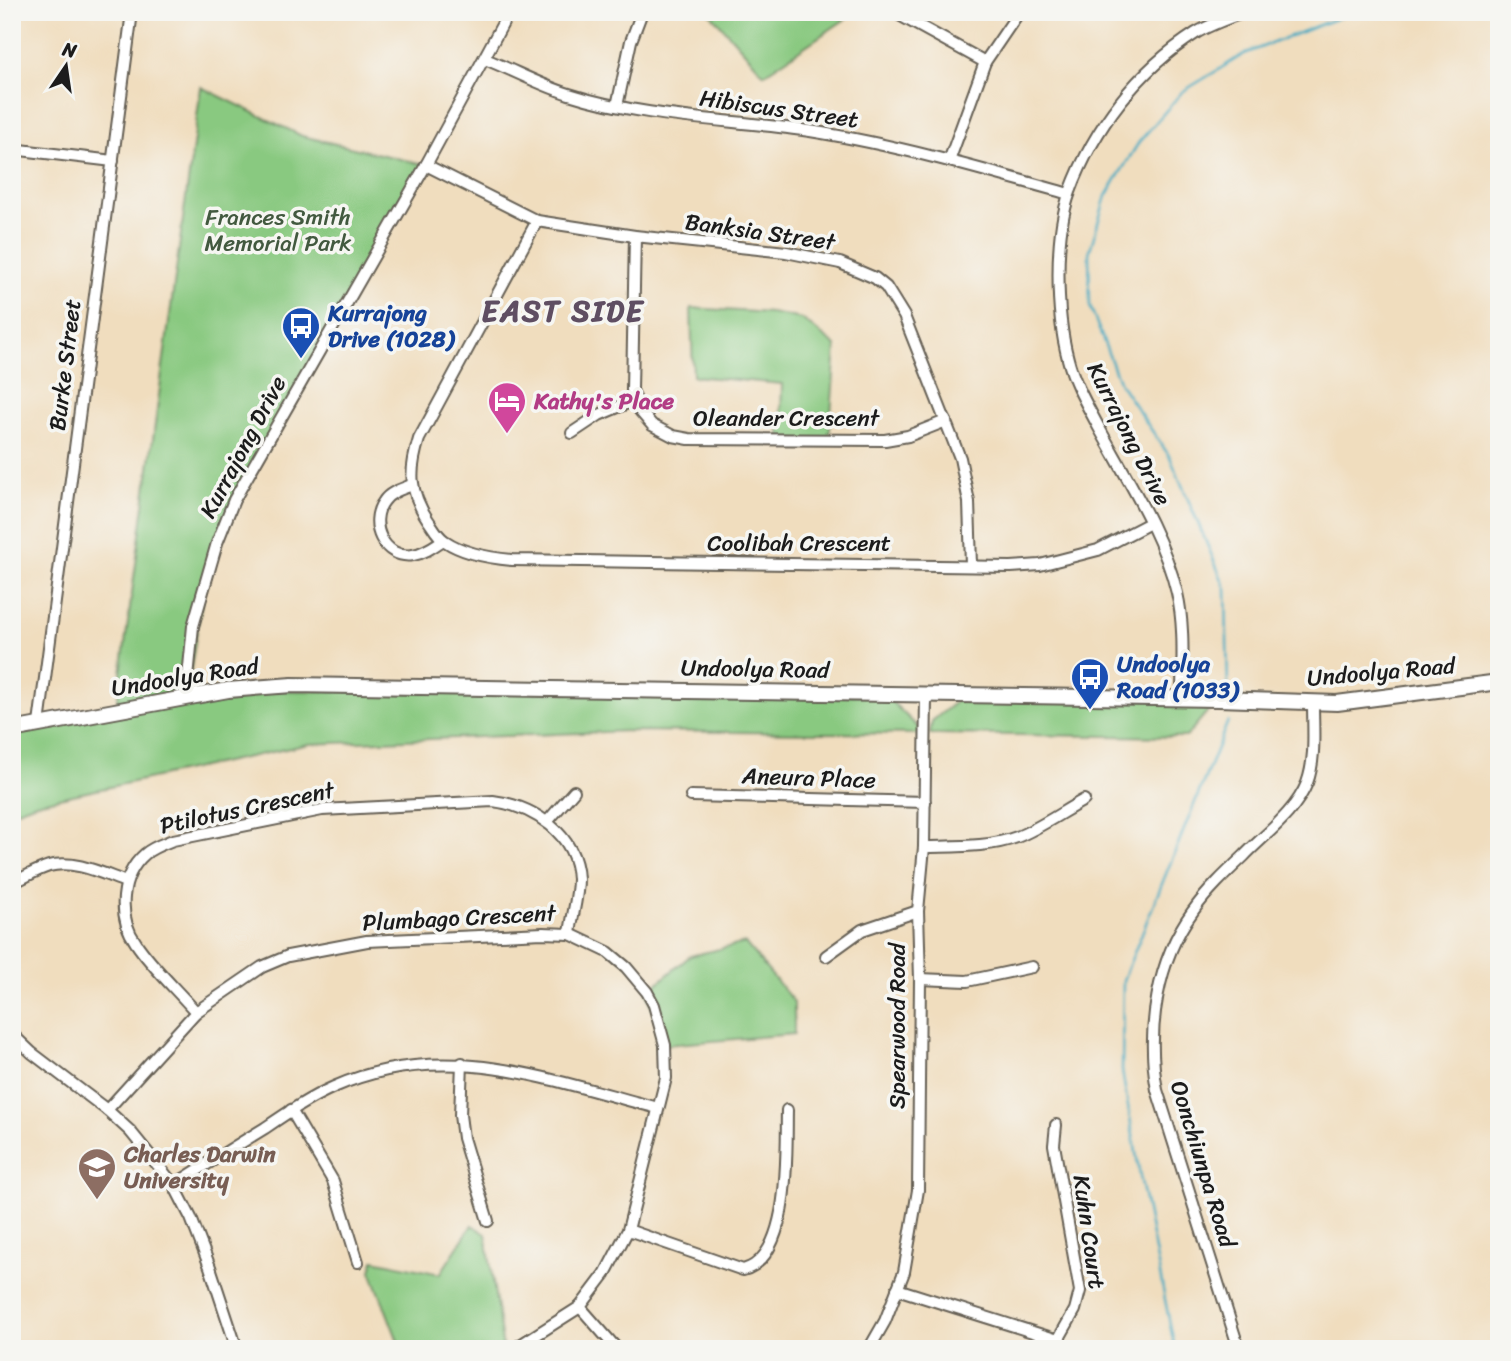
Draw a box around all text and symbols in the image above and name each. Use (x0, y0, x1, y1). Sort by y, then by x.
north arrow (32, 32, 102, 102)
text: N (59, 32, 81, 68)
street label: Hibiscus Street (697, 78, 861, 140)
park label: Frances Smith Memorial Park (205, 197, 351, 264)
street label: Banksia Street (682, 201, 839, 263)
district label: EAST SIDE (482, 284, 645, 338)
place label: Kurrajong Drive (1028) (327, 293, 456, 360)
street label: Burke Street (37, 297, 93, 433)
bus stop icon: Kurrajong Drive (1028) (280, 305, 322, 360)
street label: Kurrajong Drive (1075, 355, 1183, 513)
street label: Kurrajong Drive (188, 368, 298, 526)
hotel icon: Kathy's Place (486, 380, 528, 435)
place label: Kathy's Place (533, 381, 674, 422)
street label: Oleander Crescent (693, 398, 881, 439)
street label: Coolibah Crescent (707, 523, 891, 564)
place label: Undoolya Road (1033) (1116, 644, 1240, 711)
street label: Undoolya Road (108, 645, 263, 709)
street label: Undoolya Road (1305, 645, 1459, 699)
street label: Undoolya Road (680, 647, 831, 691)
bus stop icon: Undoolya Road (1033) (1069, 656, 1111, 711)
street label: Aneura Place (740, 755, 877, 801)
street label: Ptilotus Crescent (156, 769, 339, 846)
street label: Plumbago Crescent (361, 892, 558, 944)
street label: Spearwood Road (877, 941, 918, 1109)
street label: Oonchiunpa Road (1158, 1075, 1248, 1254)
place label: Charles Darwin University (123, 1134, 276, 1201)
school or university icon: Charles Darwin University (76, 1146, 118, 1201)
street label: Kuhn Court (1061, 1172, 1117, 1292)

